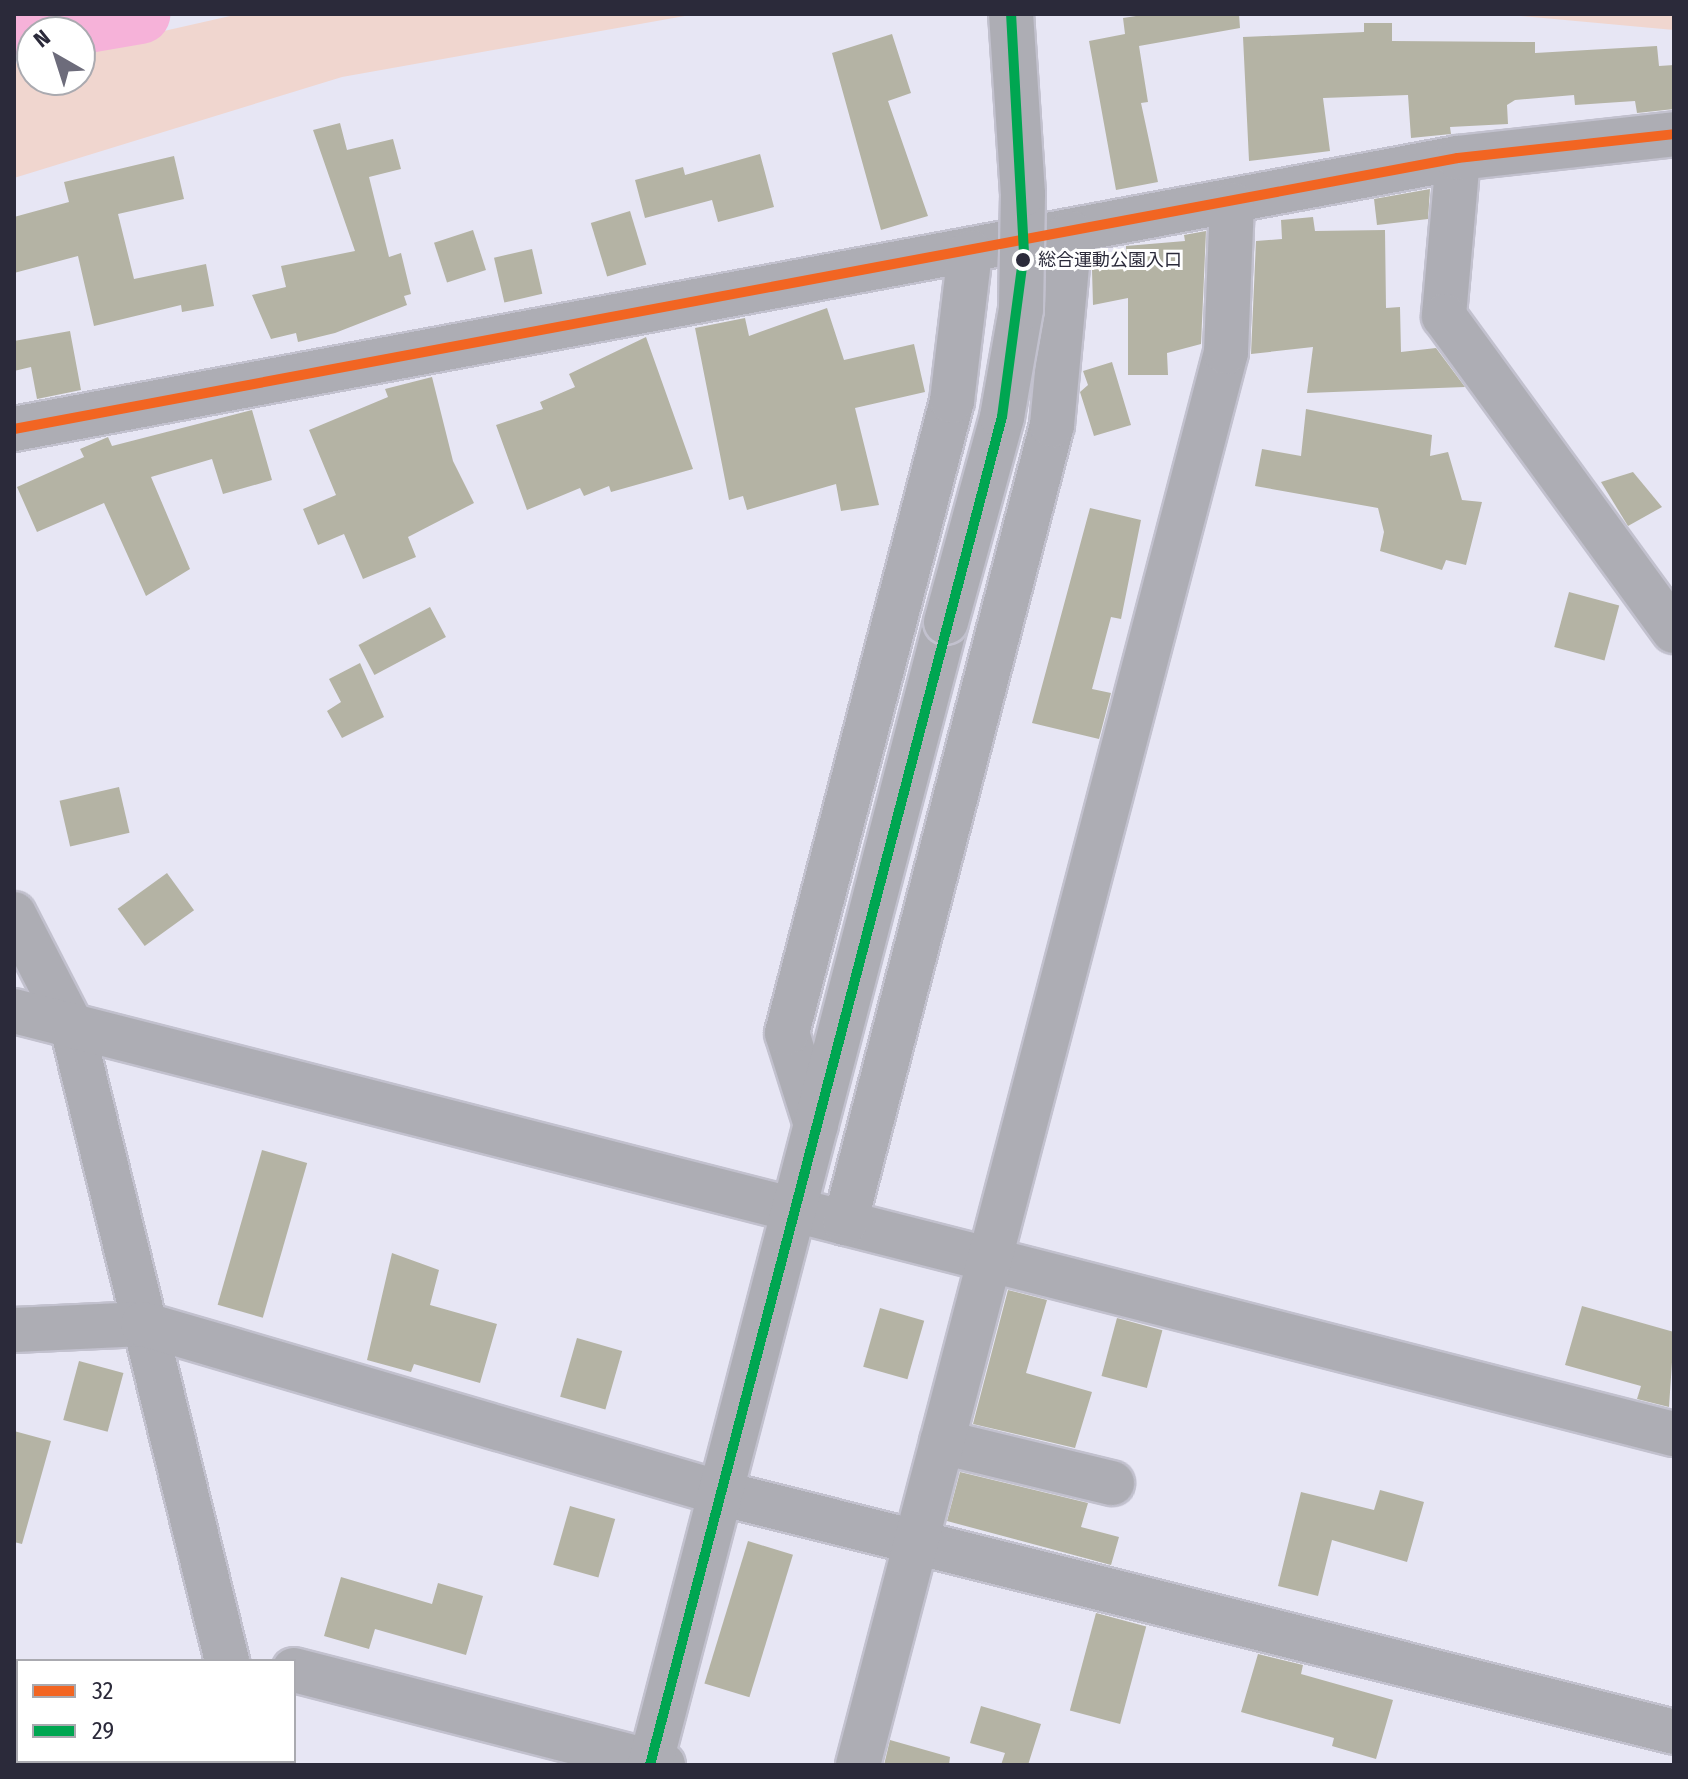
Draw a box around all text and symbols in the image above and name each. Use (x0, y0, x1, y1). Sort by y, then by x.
north arrow (16, 16, 96, 96)
text: N (28, 24, 55, 53)
place label: 総合運動公園入口 (1038, 249, 1182, 271)
marker: 総合運動公園入口 (1015, 252, 1031, 268)
legend (16, 1659, 296, 1763)
text: 32 (92, 1677, 113, 1705)
text: 29 (92, 1717, 114, 1745)

